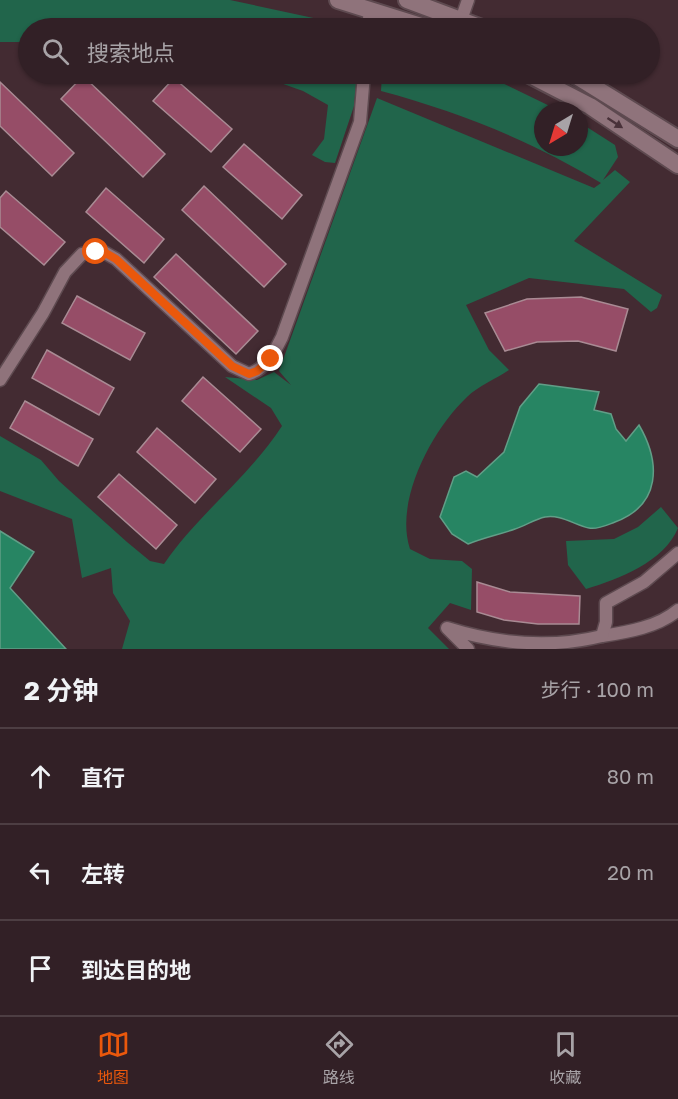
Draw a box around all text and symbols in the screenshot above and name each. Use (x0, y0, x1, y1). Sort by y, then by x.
search box (18, 18, 660, 84)
icon: search (39, 35, 72, 68)
text: 搜索地点 (87, 39, 175, 66)
north arrow (534, 102, 588, 156)
one-way arrow (607, 117, 623, 129)
route start (82, 238, 108, 264)
route end (257, 345, 283, 371)
text: 2 分钟 (24, 675, 98, 706)
text: 步行 · 100 m (541, 677, 654, 701)
icon: ahead (24, 760, 57, 793)
text: 直行 (81, 764, 125, 791)
text: 80 m (607, 764, 654, 788)
icon: left (24, 856, 57, 889)
text: 左转 (81, 860, 125, 887)
text: 20 m (607, 860, 654, 884)
icon: arrive (24, 952, 57, 985)
text: 到达目的地 (81, 956, 191, 983)
tab: 地图 (97, 1028, 130, 1088)
tab: 路线 (323, 1028, 356, 1088)
tab: 收藏 (549, 1028, 582, 1088)

